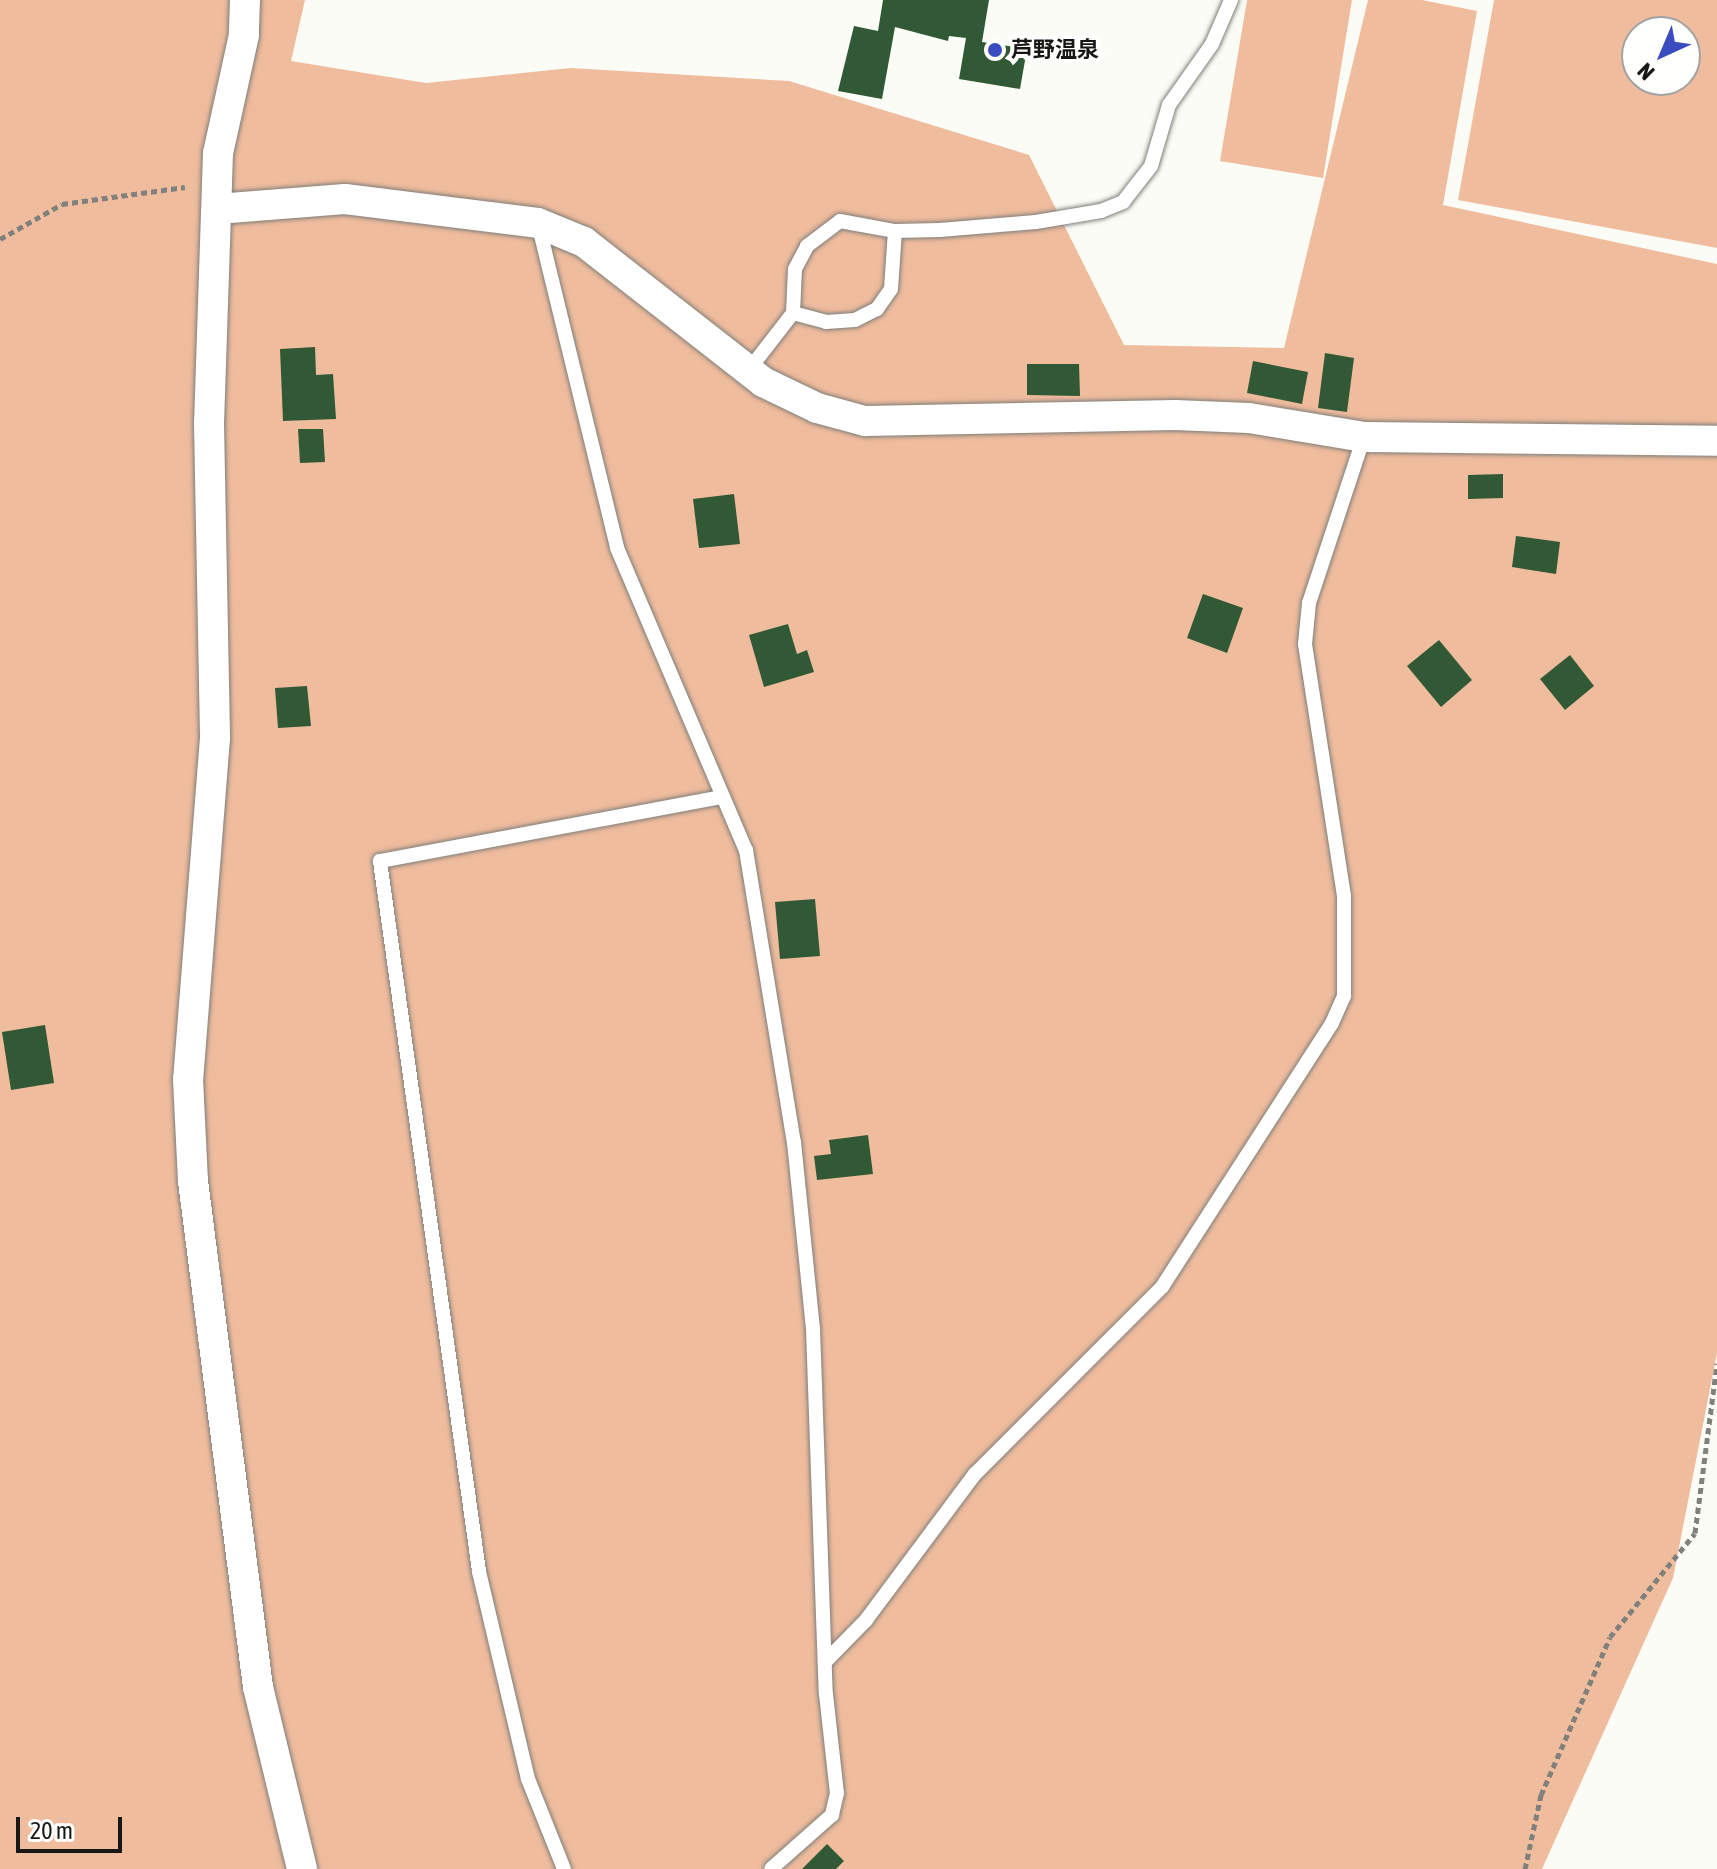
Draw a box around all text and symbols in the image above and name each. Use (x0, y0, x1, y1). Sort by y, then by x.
north arrow (1621, 16, 1701, 96)
place label: 芦野温泉 (1011, 37, 1099, 63)
marker: 芦野温泉 (986, 41, 1004, 59)
text: N (1632, 58, 1659, 86)
scale bar (20, 1801, 126, 1851)
text: 20 m (30, 1817, 73, 1844)

